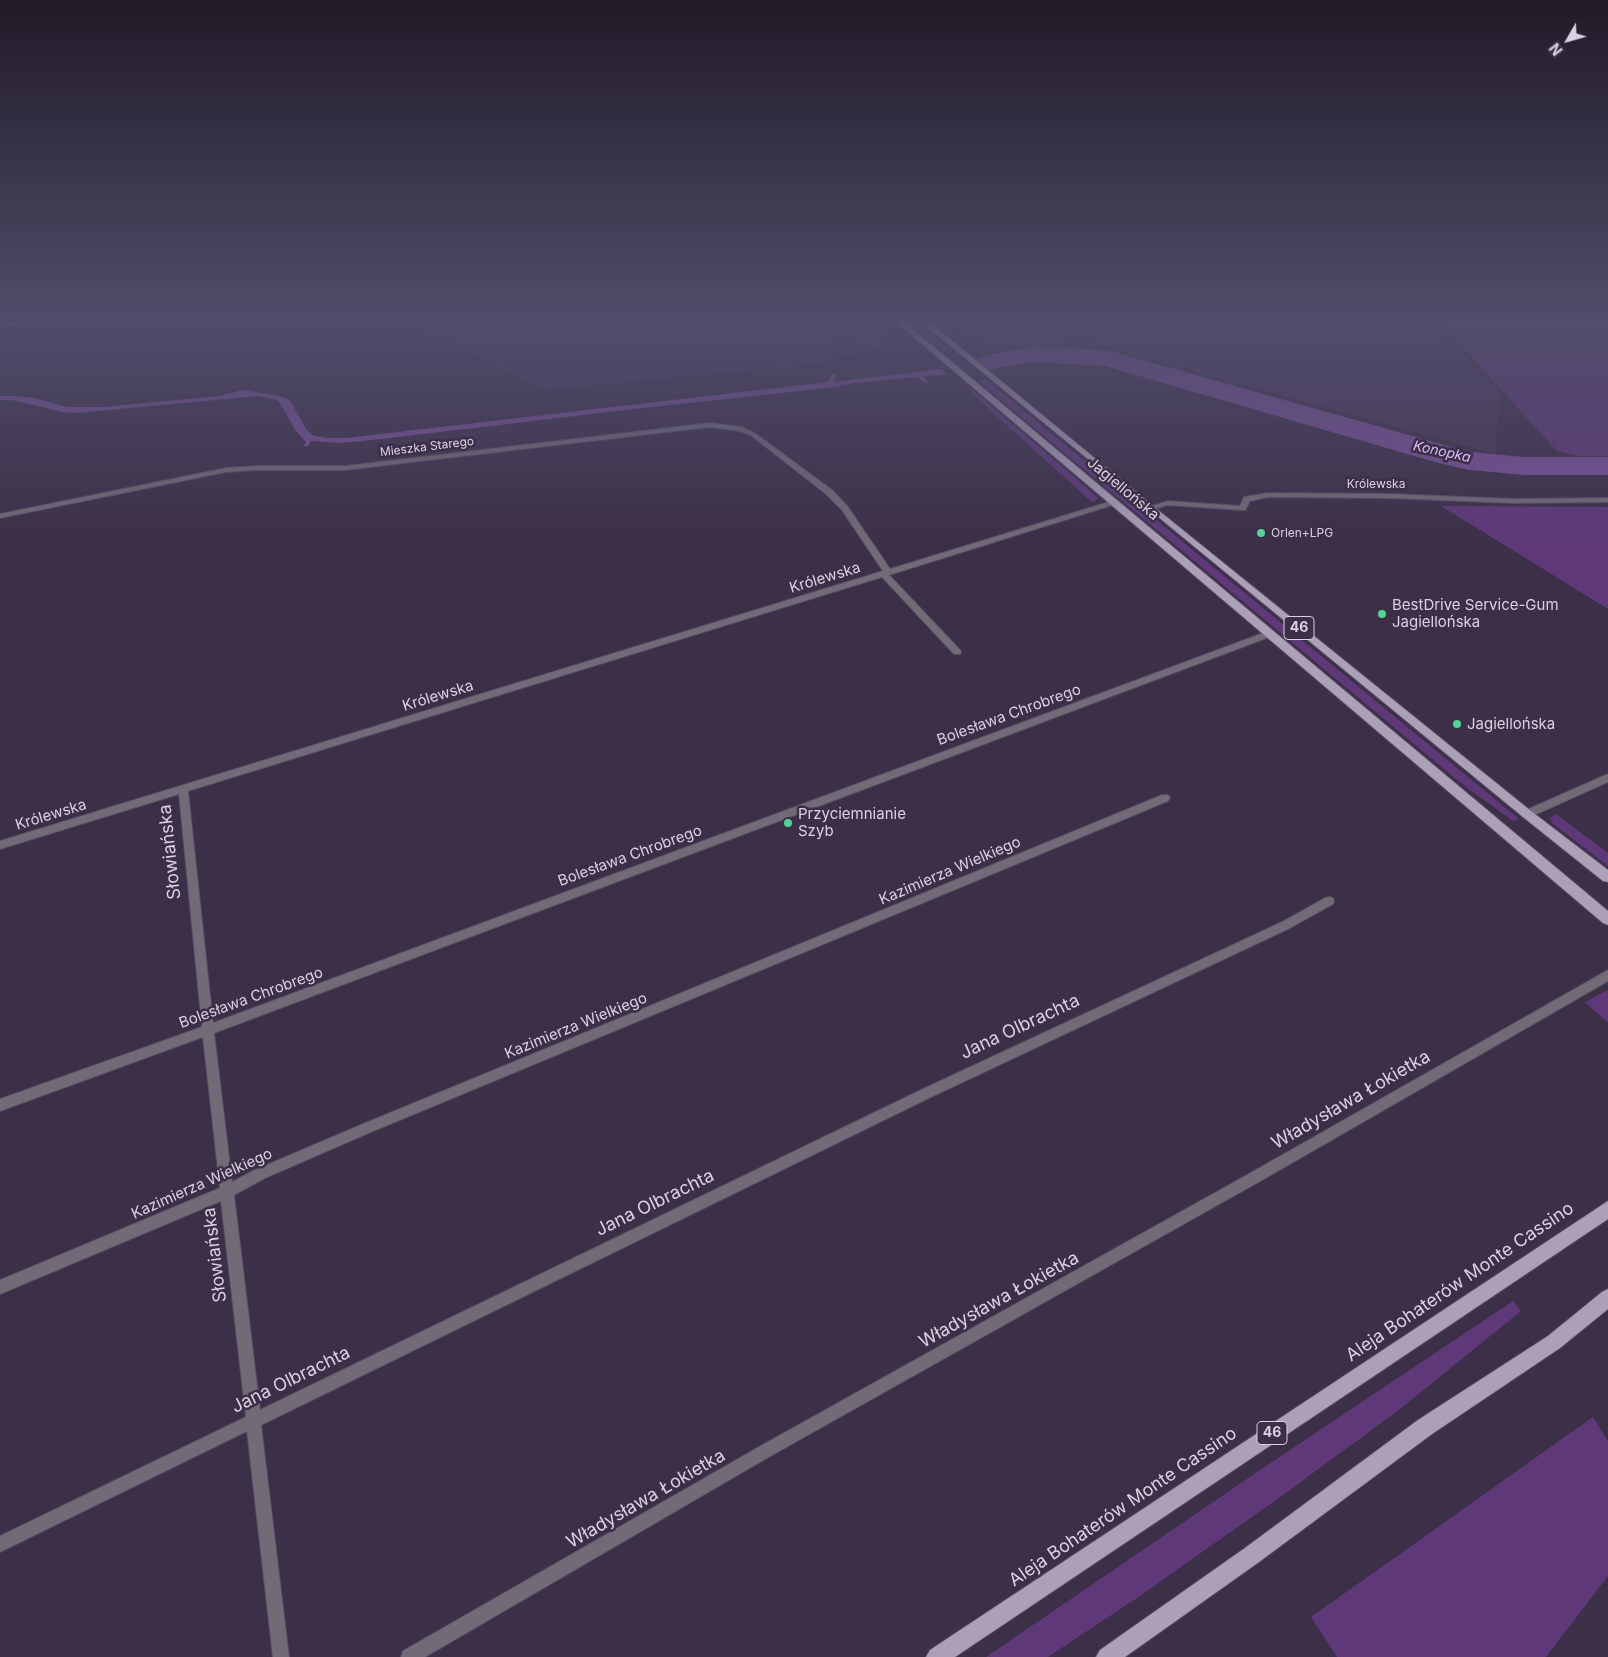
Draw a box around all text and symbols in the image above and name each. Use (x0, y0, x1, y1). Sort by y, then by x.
north arrow (1543, 15, 1593, 65)
text: N (1546, 40, 1566, 59)
street label: Mieszka Starego (379, 434, 475, 460)
water label: Konopka (1412, 438, 1472, 466)
street label: Jagiellońska (1083, 454, 1163, 524)
street label: Królewska (1347, 477, 1405, 491)
place label: Orlen+LPG (1271, 526, 1333, 540)
marker: Orlen+LPG (1255, 527, 1267, 539)
street label: Królewska (787, 559, 863, 597)
place label: BestDrive Service-Gum Jagiellońska (1392, 596, 1559, 631)
marker: BestDrive Service-Gum Jagiellońska (1376, 608, 1388, 620)
road number: 46 (1284, 616, 1314, 640)
street label: Królewska (400, 677, 476, 715)
street label: Bolesława Chrobrego (935, 681, 1083, 749)
place label: Jagiellońska (1467, 715, 1555, 733)
marker: Jagiellońska (1451, 718, 1463, 730)
street label: Królewska (13, 796, 89, 834)
street label: Słowiańska (154, 803, 186, 901)
place label: Przyciemnianie Szyb (798, 805, 906, 840)
marker: Przyciemnianie Szyb (782, 817, 794, 829)
street label: Bolesława Chrobrego (556, 822, 704, 890)
street label: Kazimierza Wielkiego (876, 833, 1024, 909)
street label: Bolesława Chrobrego (177, 964, 325, 1032)
street label: Kazimierza Wielkiego (502, 989, 650, 1063)
street label: Jana Olbrachta (957, 990, 1083, 1064)
street label: Władysława Łokietka (1268, 1046, 1434, 1154)
street label: Kazimierza Wielkiego (129, 1145, 275, 1223)
street label: Jana Olbrachta (592, 1165, 718, 1241)
street label: Aleja Bohaterów Monte Cassino (1342, 1198, 1578, 1366)
street label: Słowiańska (198, 1206, 232, 1304)
street label: Władysława Łokietka (915, 1247, 1083, 1353)
street label: Jana Olbrachta (228, 1342, 354, 1418)
road number: 46 (1257, 1422, 1287, 1445)
street label: Aleja Bohaterów Monte Cassino (1005, 1423, 1241, 1591)
street label: Władysława Łokietka (563, 1445, 729, 1553)

